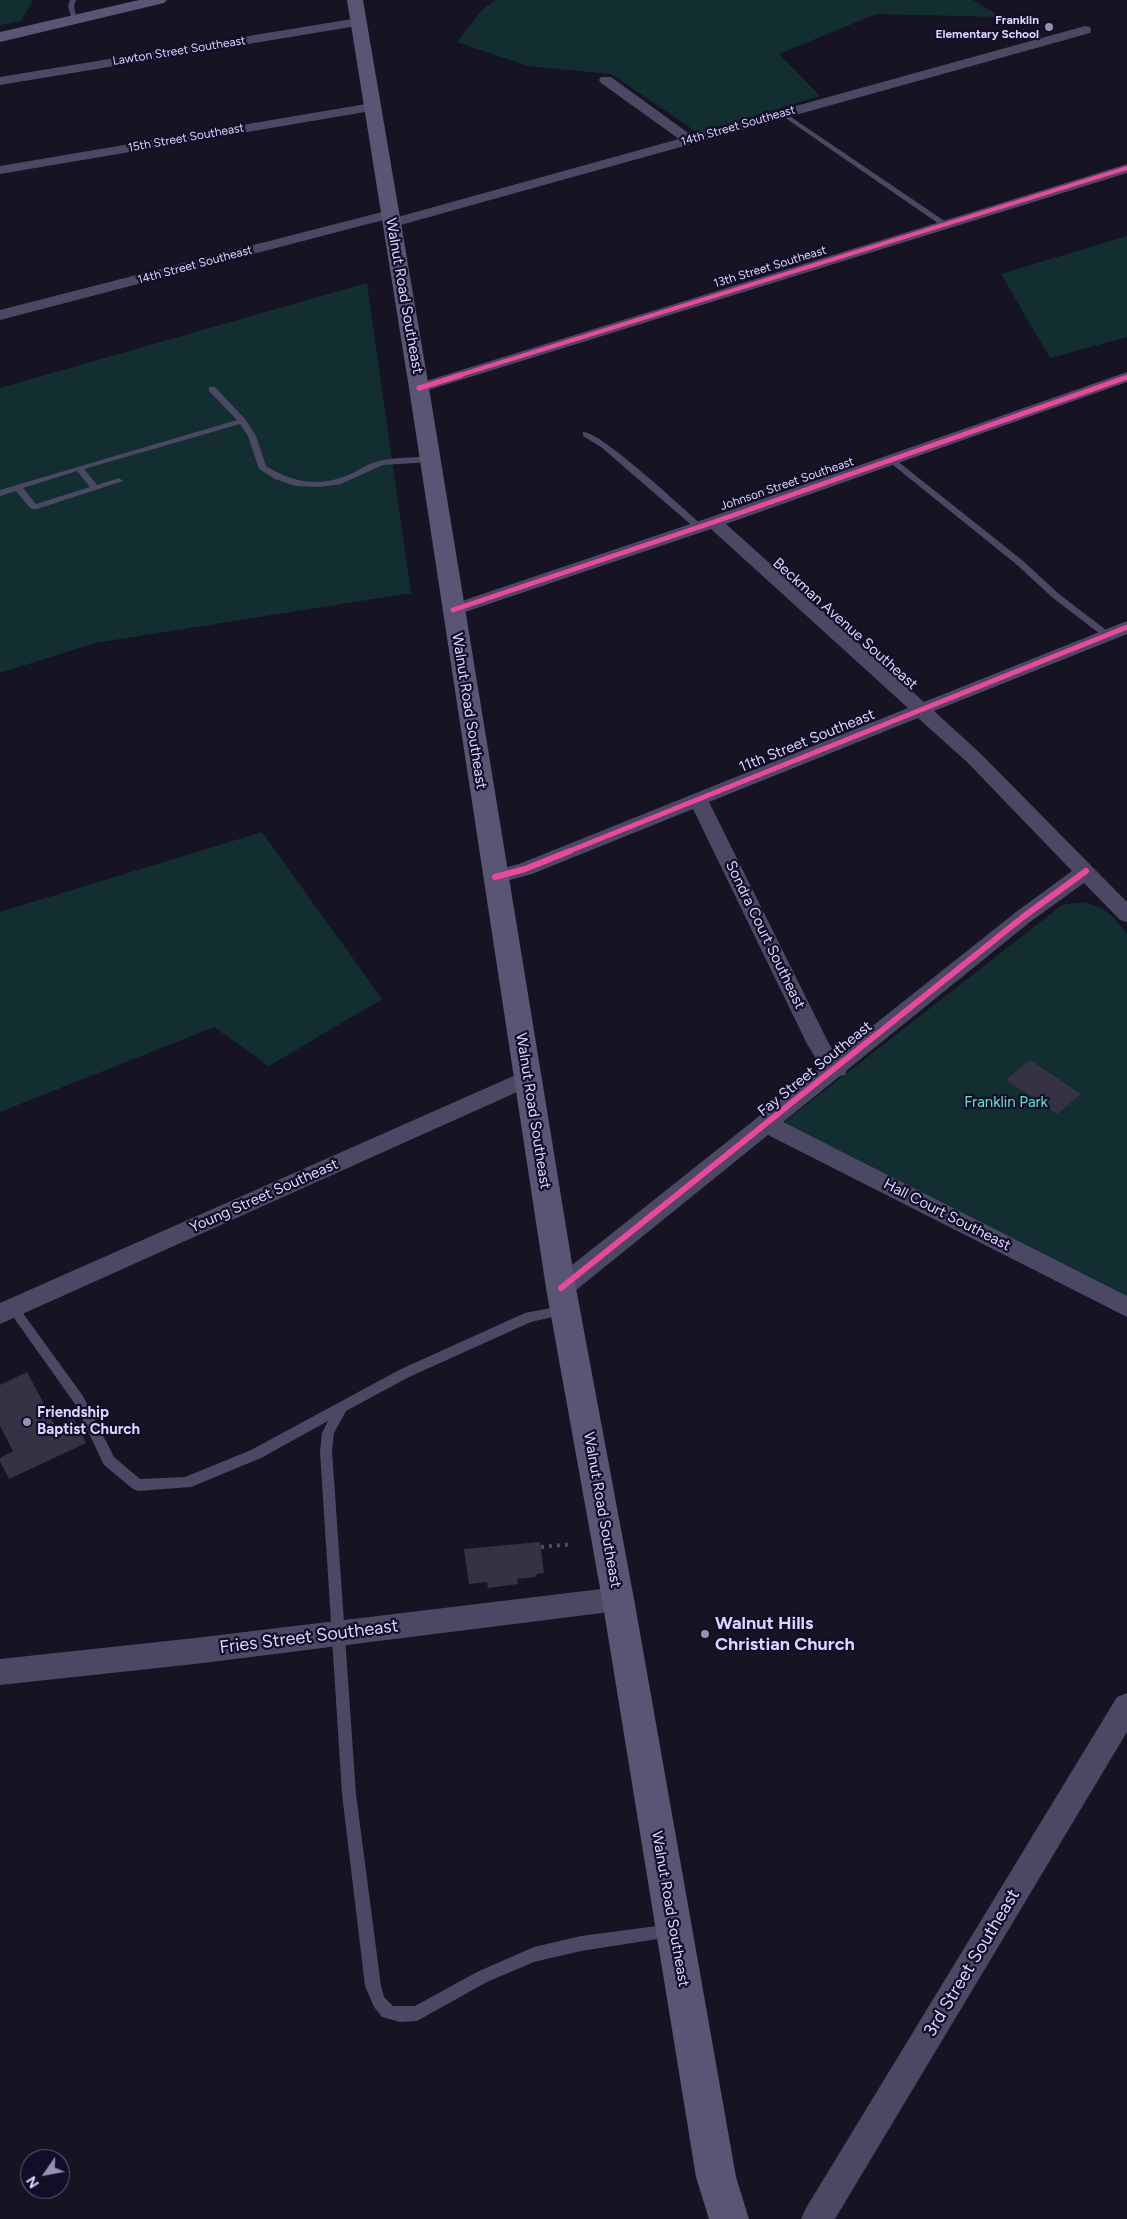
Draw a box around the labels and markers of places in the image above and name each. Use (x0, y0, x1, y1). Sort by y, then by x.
place label: Franklin Elementary School (935, 13, 1039, 41)
marker: Franklin Elementary School (1043, 21, 1055, 33)
place label: Friendship Baptist Church (37, 1404, 140, 1439)
marker: Friendship Baptist Church (21, 1416, 33, 1428)
place label: Walnut Hills Christian Church (715, 1613, 855, 1656)
marker: Walnut Hills Christian Church (699, 1628, 711, 1640)

